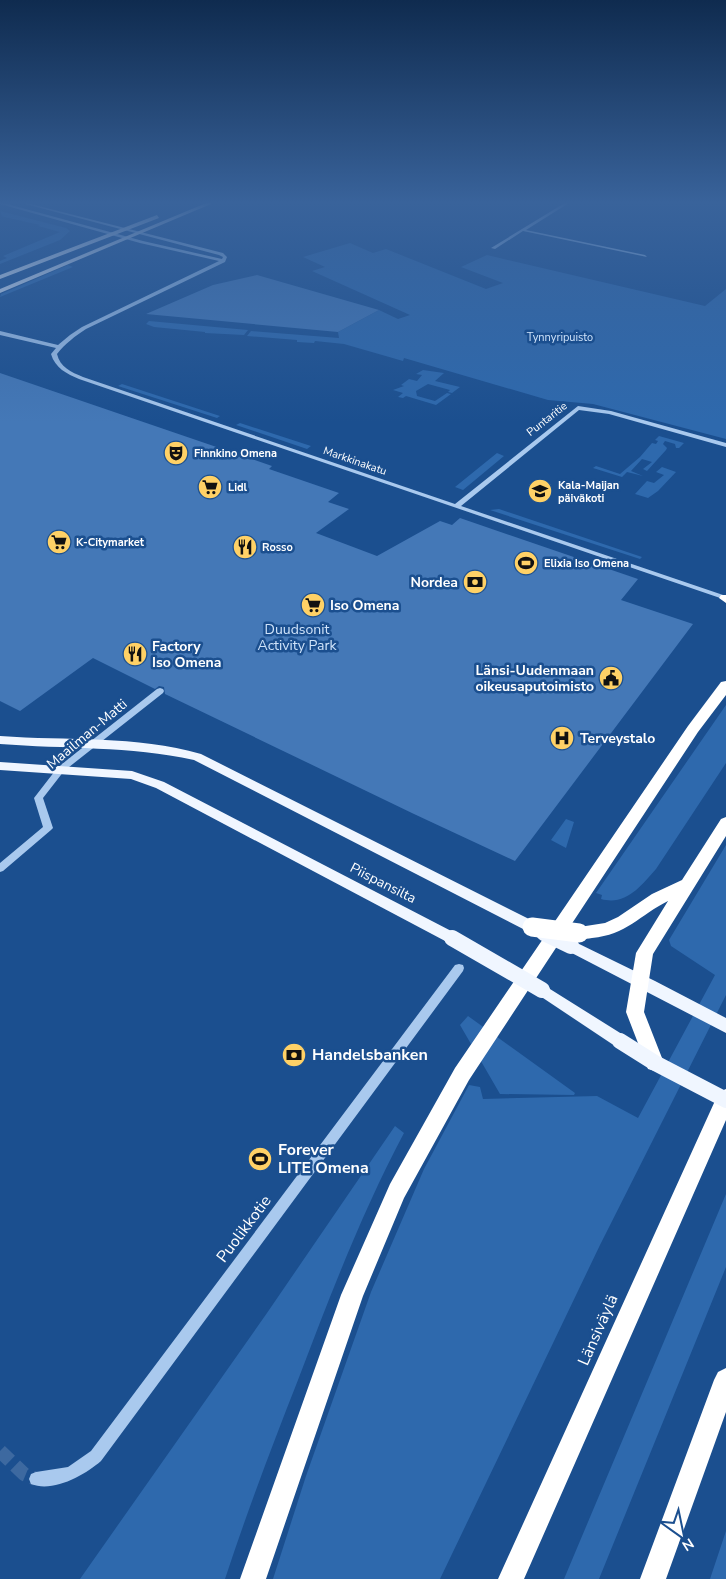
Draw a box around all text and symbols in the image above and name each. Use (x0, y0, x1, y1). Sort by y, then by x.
park label: Tynnyripuisto (527, 330, 593, 345)
street label: Puntaritie (524, 398, 571, 440)
theatre icon: Finnkino Omena (163, 440, 189, 466)
street label: Markkinakatu (321, 443, 389, 479)
place label: Finnkino Omena (194, 446, 277, 461)
supermarket icon: Lidl (197, 474, 223, 500)
school or university icon: Kala-Maijan päiväkoti (527, 478, 553, 504)
place label: Kala-Maijan päiväkoti (558, 478, 619, 506)
place label: Lidl (228, 480, 248, 495)
supermarket icon: K-Citymarket (46, 529, 72, 555)
restaurant icon: Rosso (232, 534, 258, 560)
place label: K-Citymarket (76, 535, 145, 550)
place label: Rosso (262, 540, 293, 555)
sports icon: Elixia Iso Omena (513, 550, 539, 576)
place label: Elixia Iso Omena (544, 556, 629, 571)
bank icon: Nordea (462, 569, 488, 595)
place label: Nordea (410, 573, 458, 592)
supermarket icon: Iso Omena (300, 592, 326, 618)
place label: Iso Omena (330, 596, 399, 615)
park label: Duudsonit Activity Park (258, 620, 337, 655)
place label: Factory Iso Omena (152, 637, 221, 672)
restaurant icon: Factory Iso Omena (122, 641, 148, 667)
place label: Länsi-Uudenmaan oikeusaputoimisto (475, 661, 594, 696)
public building icon: Länsi-Uudenmaan oikeusaputoimisto (598, 665, 624, 691)
street label: Maailman-Matti (43, 695, 131, 773)
hospital icon: Terveystalo (549, 725, 575, 751)
place label: Terveystalo (580, 729, 655, 748)
street label: Piispansilta (347, 858, 419, 908)
bank icon: Handelsbanken (281, 1042, 307, 1068)
place label: Handelsbanken (312, 1044, 428, 1066)
place label: Forever LITE Omena (278, 1139, 369, 1179)
sports icon: Forever LITE Omena (247, 1146, 273, 1172)
street label: Puolikkotie (212, 1191, 276, 1267)
street label: Länsiväylä (573, 1291, 623, 1369)
north arrow (656, 1509, 706, 1559)
text: N (678, 1534, 697, 1555)

